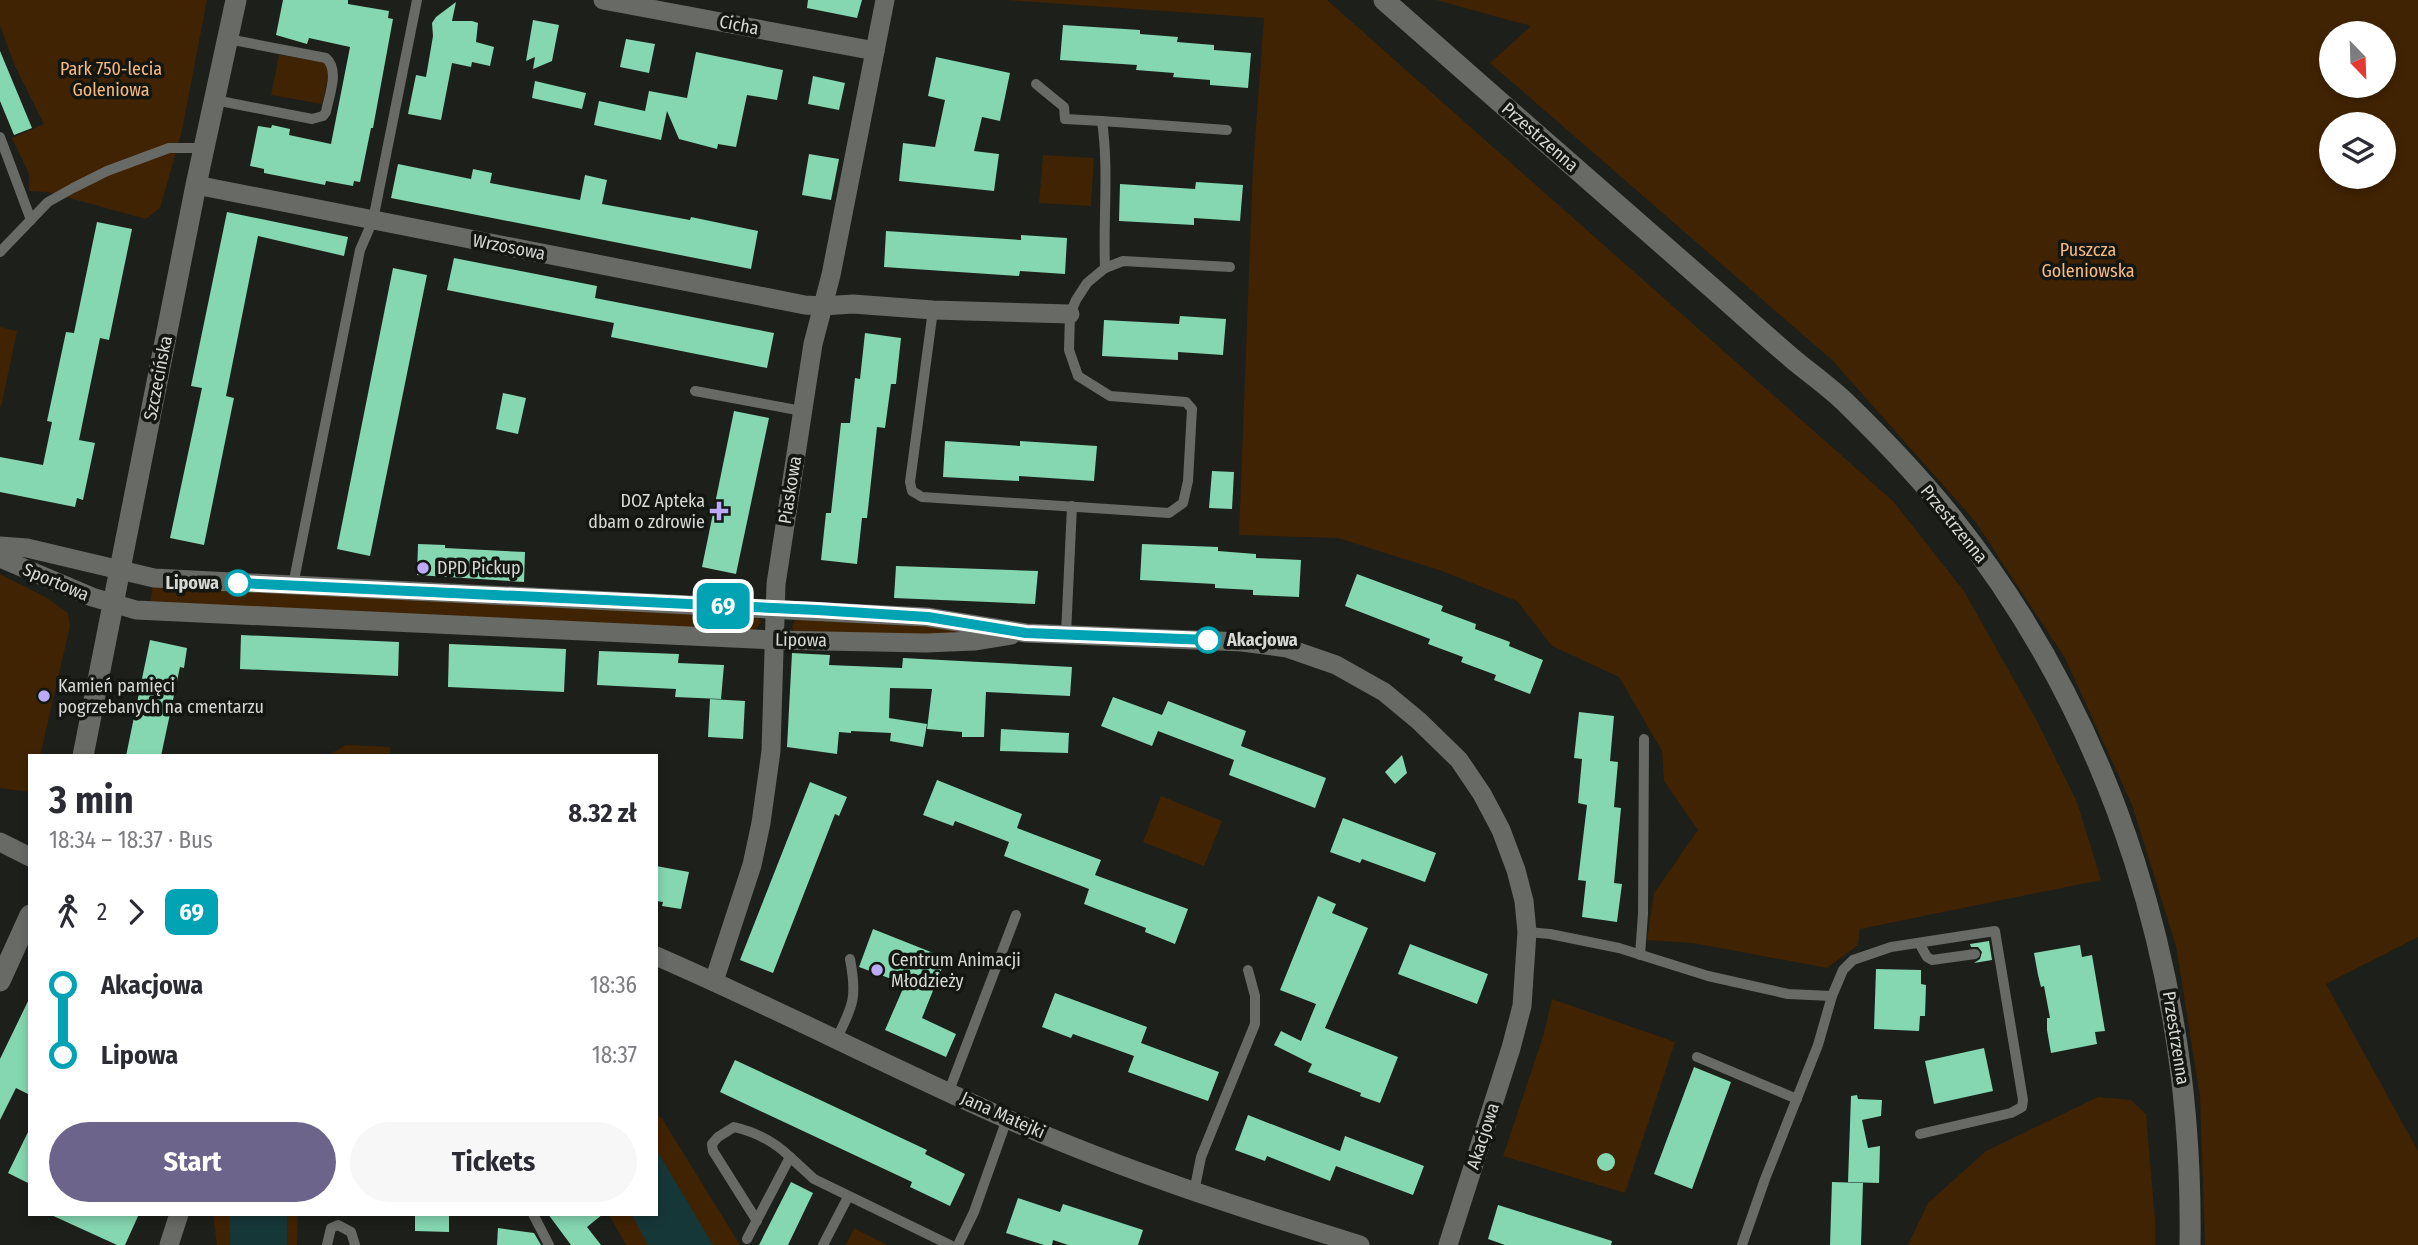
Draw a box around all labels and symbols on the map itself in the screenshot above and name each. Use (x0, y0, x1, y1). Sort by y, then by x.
street label: Cicha (717, 10, 761, 40)
north arrow (2319, 21, 2396, 98)
park label: Park 750-lecia Goleniowa (60, 58, 162, 101)
street label: Przestrzenna (1497, 98, 1583, 176)
street label: Wrzosowa (471, 229, 547, 265)
park label: Puszcza Goleniowska (2041, 239, 2135, 282)
street label: Szczecińska (139, 334, 177, 422)
street label: Piaskowa (774, 454, 806, 526)
street label: Przestrzenna (1916, 480, 1992, 568)
place label: DOZ Apteka dbam o zdrowie (588, 490, 705, 533)
marker: DOZ Apteka dbam o zdrowie (711, 503, 727, 519)
place label: DPD Pickup (437, 557, 520, 579)
street label: Sportowa (20, 558, 93, 606)
marker: DPD Pickup (415, 560, 431, 576)
marker: Lipowa (225, 570, 251, 596)
place label: Lipowa (166, 572, 219, 594)
line badge: 69 (692, 583, 754, 629)
marker: Akacjowa (1195, 627, 1221, 653)
street label: Lipowa (775, 629, 827, 651)
place label: Akacjowa (1226, 629, 1298, 651)
place label: Kamień pamięci pogrzebanych na cmentarzu (58, 675, 264, 718)
marker: Kamień pamięci pogrzebanych na cmentarzu (36, 688, 52, 704)
place label: Centrum Animacji Młodzieży (891, 949, 1021, 992)
marker: Centrum Animacji Młodzieży (869, 962, 885, 978)
street label: Przestrzenna (2158, 990, 2194, 1087)
street label: Jana Matejki (957, 1087, 1049, 1143)
street label: Akacjowa (1462, 1100, 1504, 1172)

